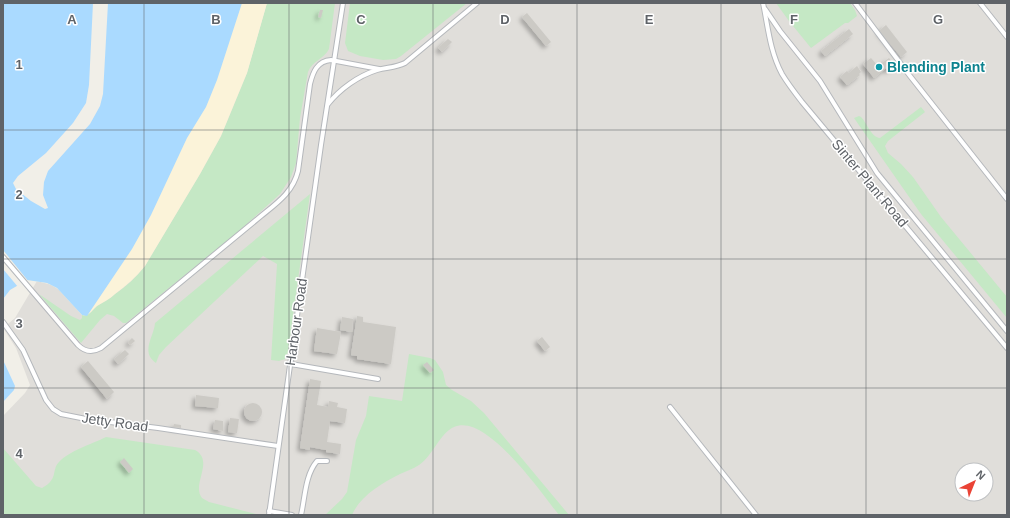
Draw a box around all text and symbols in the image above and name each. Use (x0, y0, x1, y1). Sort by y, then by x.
text: A (67, 12, 77, 27)
text: B (211, 12, 221, 27)
text: C (356, 12, 366, 27)
text: D (500, 12, 510, 27)
text: E (645, 12, 654, 27)
text: F (790, 12, 798, 27)
text: G (933, 12, 943, 27)
text: 1 (15, 57, 23, 72)
place label: Blending Plant (887, 59, 985, 75)
marker: Blending Plant (874, 62, 884, 72)
street label: Sinter Plant Road (829, 136, 911, 230)
text: 2 (15, 187, 23, 202)
street label: Harbour Road (282, 277, 310, 367)
text: 3 (15, 316, 23, 331)
street label: Jetty Road (81, 409, 149, 435)
text: 4 (15, 446, 23, 461)
north arrow (954, 462, 994, 502)
text: N (974, 468, 988, 482)

